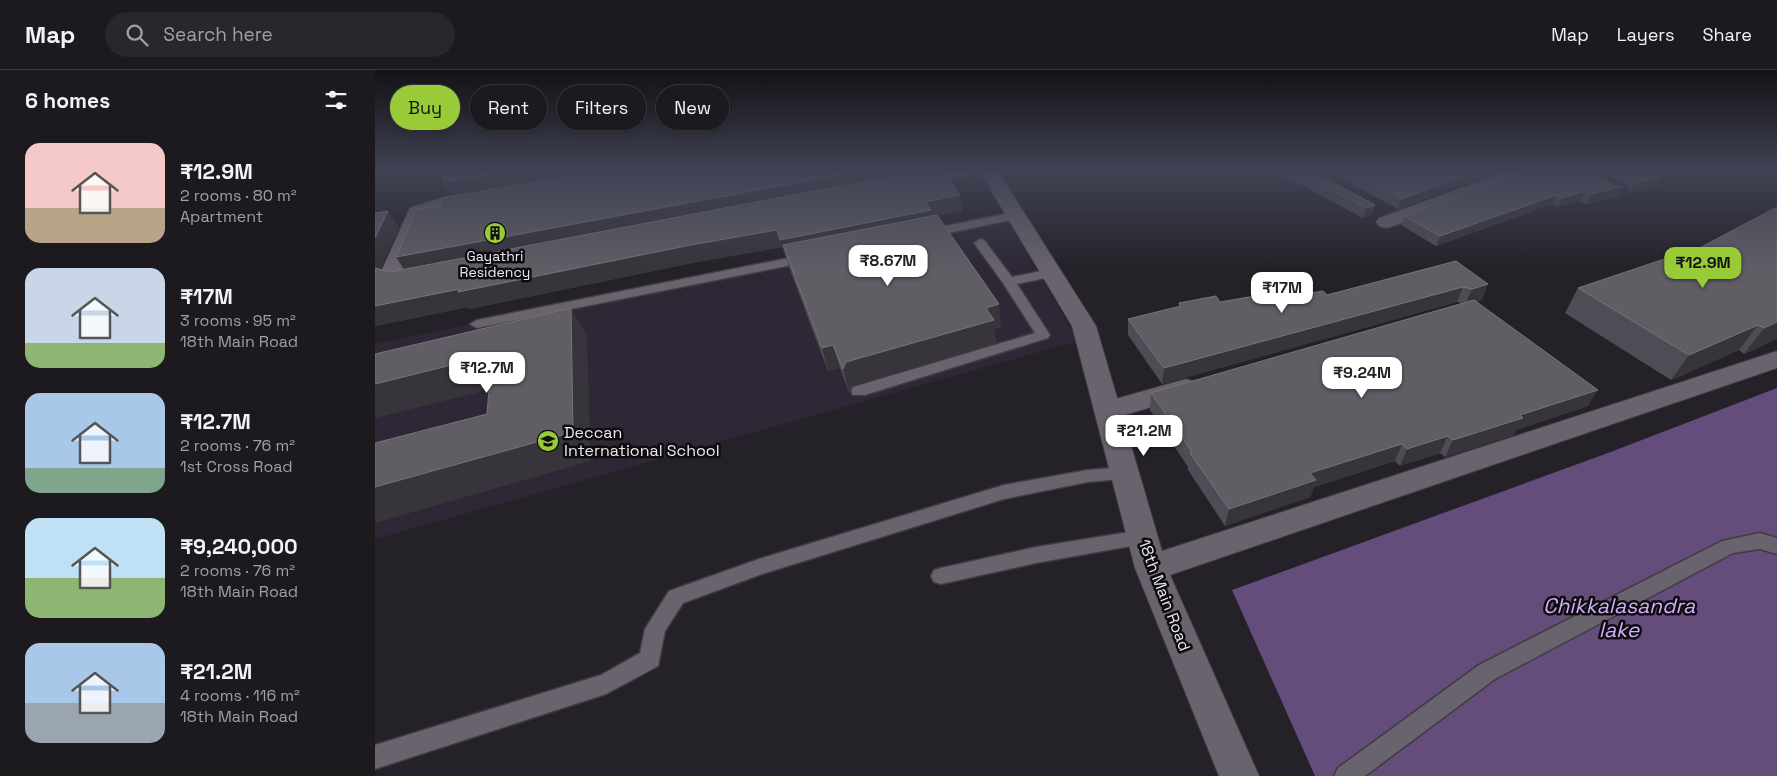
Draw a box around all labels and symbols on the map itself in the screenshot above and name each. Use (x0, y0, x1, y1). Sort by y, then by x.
building icon: Gayathri Residency (483, 221, 507, 245)
pin: ₹8.67M (847, 244, 929, 287)
pin: ₹12.9M (1662, 246, 1744, 289)
place label: Gayathri Residency (460, 247, 530, 281)
pin: ₹17M (1252, 272, 1312, 314)
pin: ₹12.7M (446, 352, 528, 394)
pin: ₹9.24M (1321, 356, 1403, 399)
pin: ₹21.2M (1103, 414, 1185, 457)
place label: Deccan International School (564, 422, 720, 461)
school or university icon: Deccan International School (536, 429, 560, 453)
street label: 18th Main Road (1134, 536, 1195, 654)
water label: Chikkalasandra lake (1543, 592, 1696, 643)

